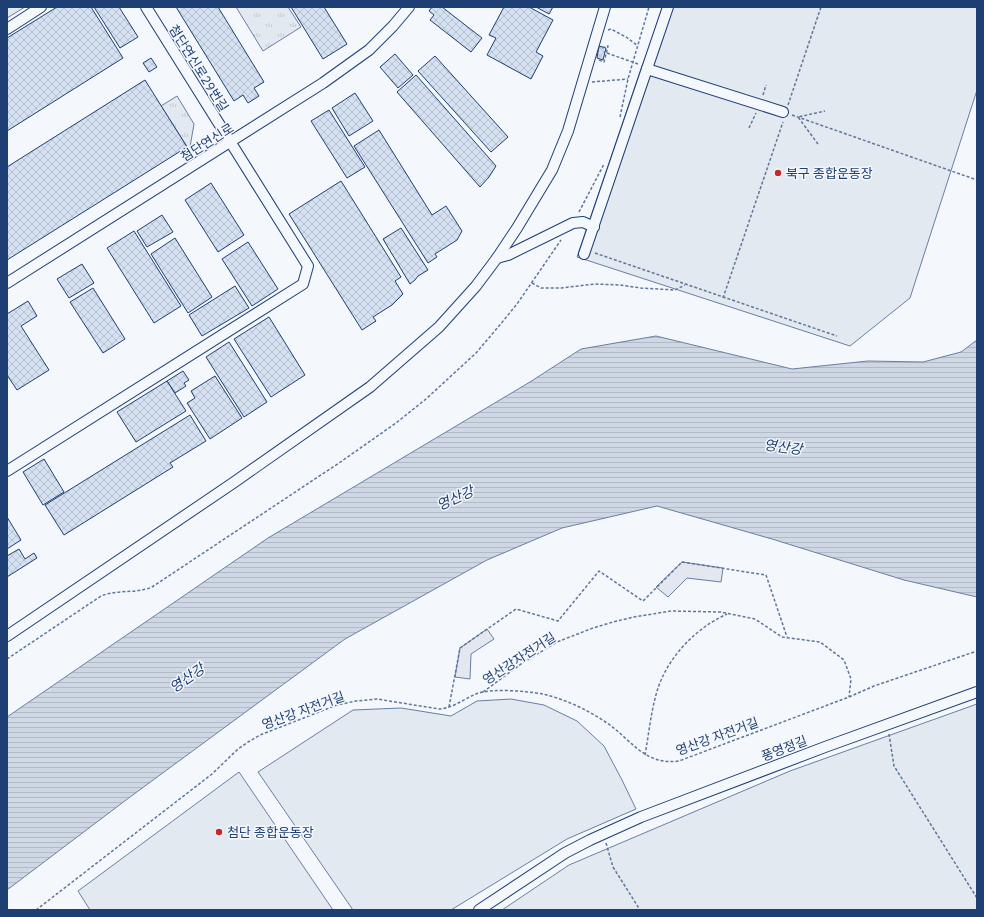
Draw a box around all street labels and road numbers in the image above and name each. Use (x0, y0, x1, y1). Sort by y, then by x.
street label: 첨단연신로29번길 (165, 22, 232, 115)
street label: 첨단연신로 (177, 119, 237, 165)
street label: 영산강자전거길 (480, 628, 559, 688)
street label: 영산강 자전거길 (259, 688, 347, 733)
street label: 영산강 자전거길 (673, 714, 761, 759)
street label: 풍영정길 (759, 732, 810, 765)

